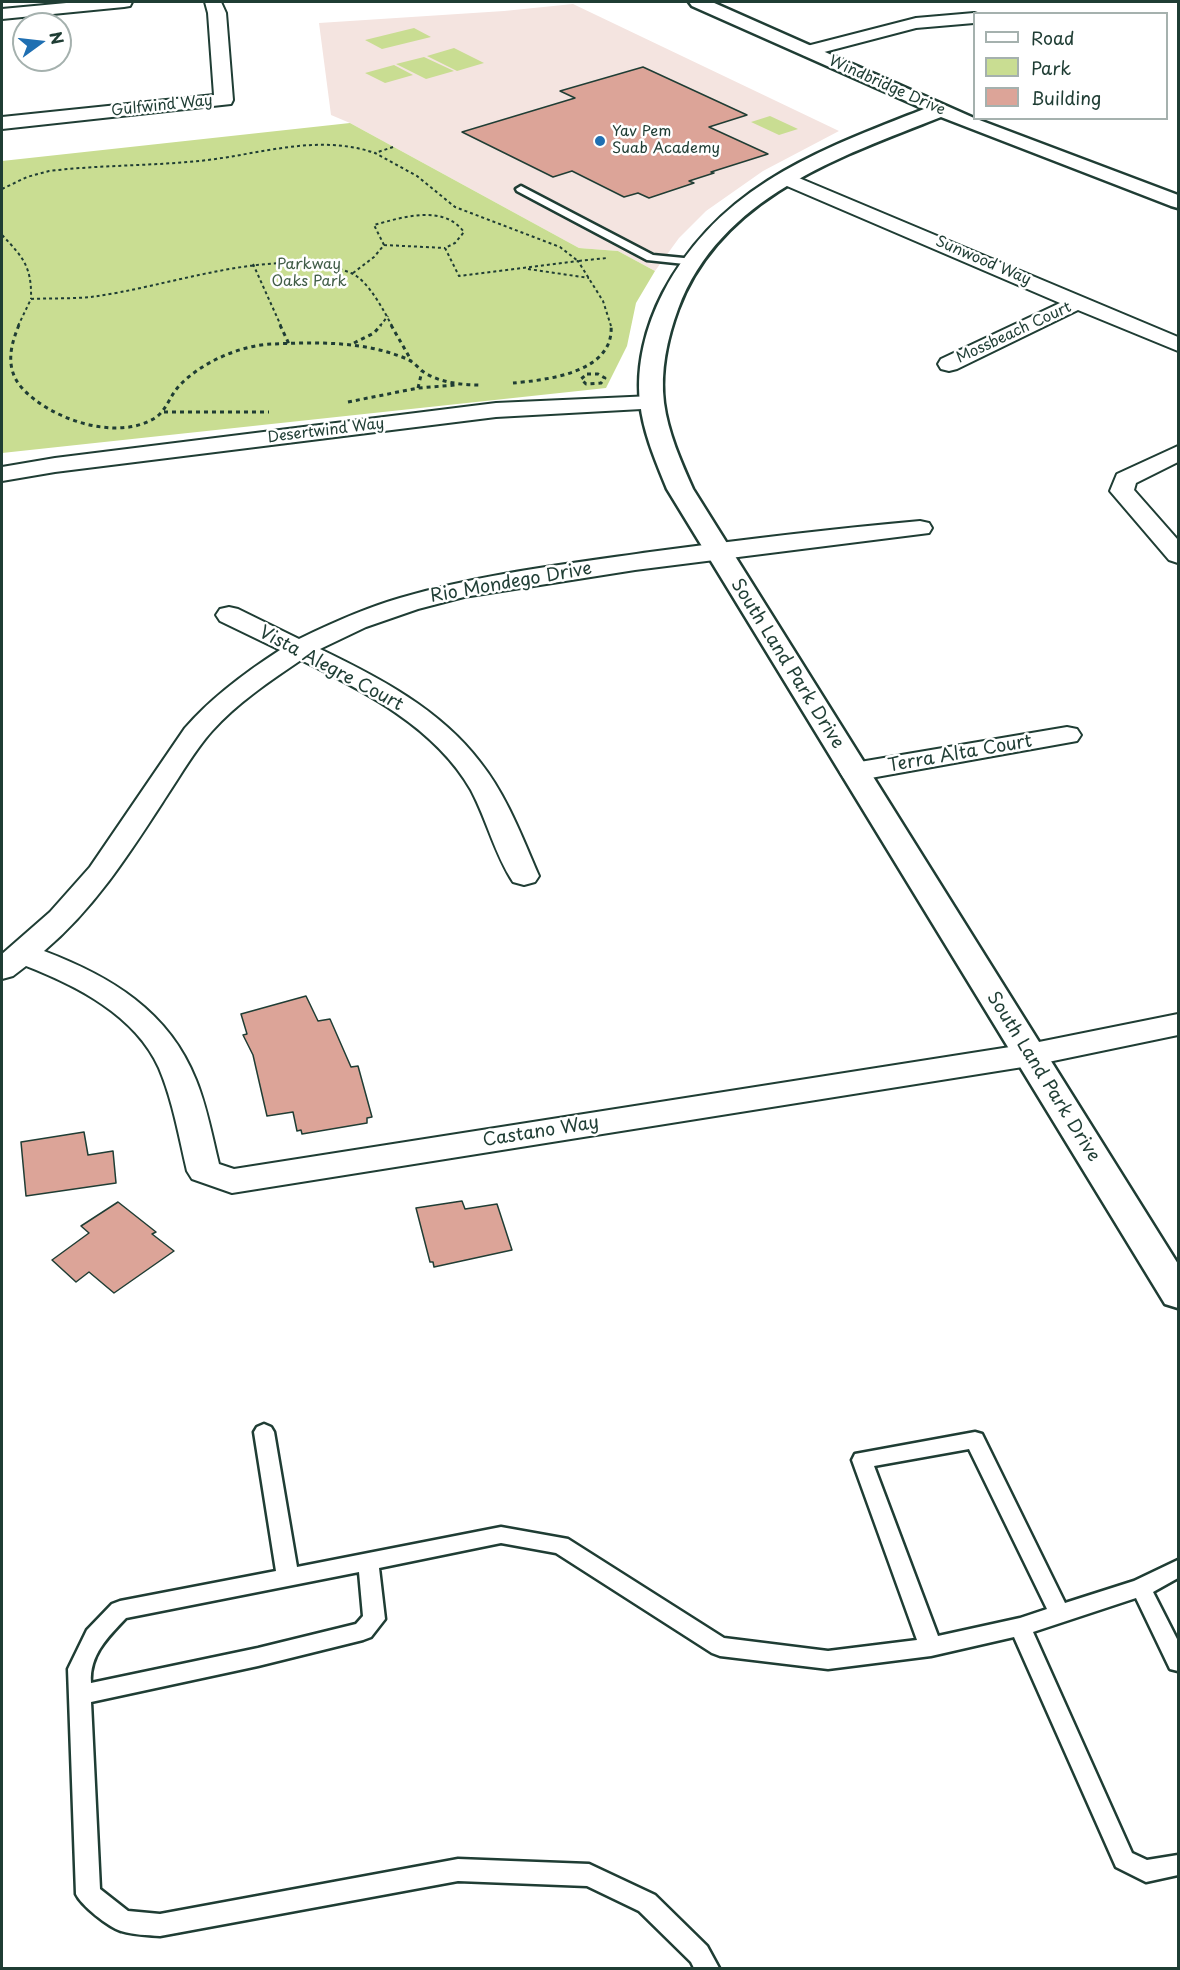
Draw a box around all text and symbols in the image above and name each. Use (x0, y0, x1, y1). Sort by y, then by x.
north arrow (12, 12, 72, 72)
legend (973, 12, 1168, 120)
text: Road (1031, 24, 1075, 51)
text: N (44, 29, 71, 47)
street label: Windbridge Drive (826, 52, 948, 120)
text: Park (1031, 54, 1071, 81)
text: Building (1031, 84, 1101, 111)
street label: Gulfwind Way (110, 92, 214, 120)
place label: Yav Pem Suab Academy (612, 123, 720, 158)
marker: Yav Pem Suab Academy (593, 134, 607, 148)
street label: Sunwood Way (933, 233, 1033, 289)
park label: Parkway Oaks Park (271, 256, 347, 291)
street label: Mossbeach Court (954, 298, 1074, 368)
street label: Desertwind Way (267, 415, 385, 447)
street label: Rio Mondego Drive (428, 558, 594, 608)
street label: South Land Park Drive (726, 575, 848, 753)
street label: Vista Alegre Court (255, 622, 407, 716)
street label: Terra Alta Court (886, 731, 1034, 777)
street label: South Land Park Drive (982, 988, 1104, 1166)
street label: Castano Way (481, 1112, 601, 1152)

